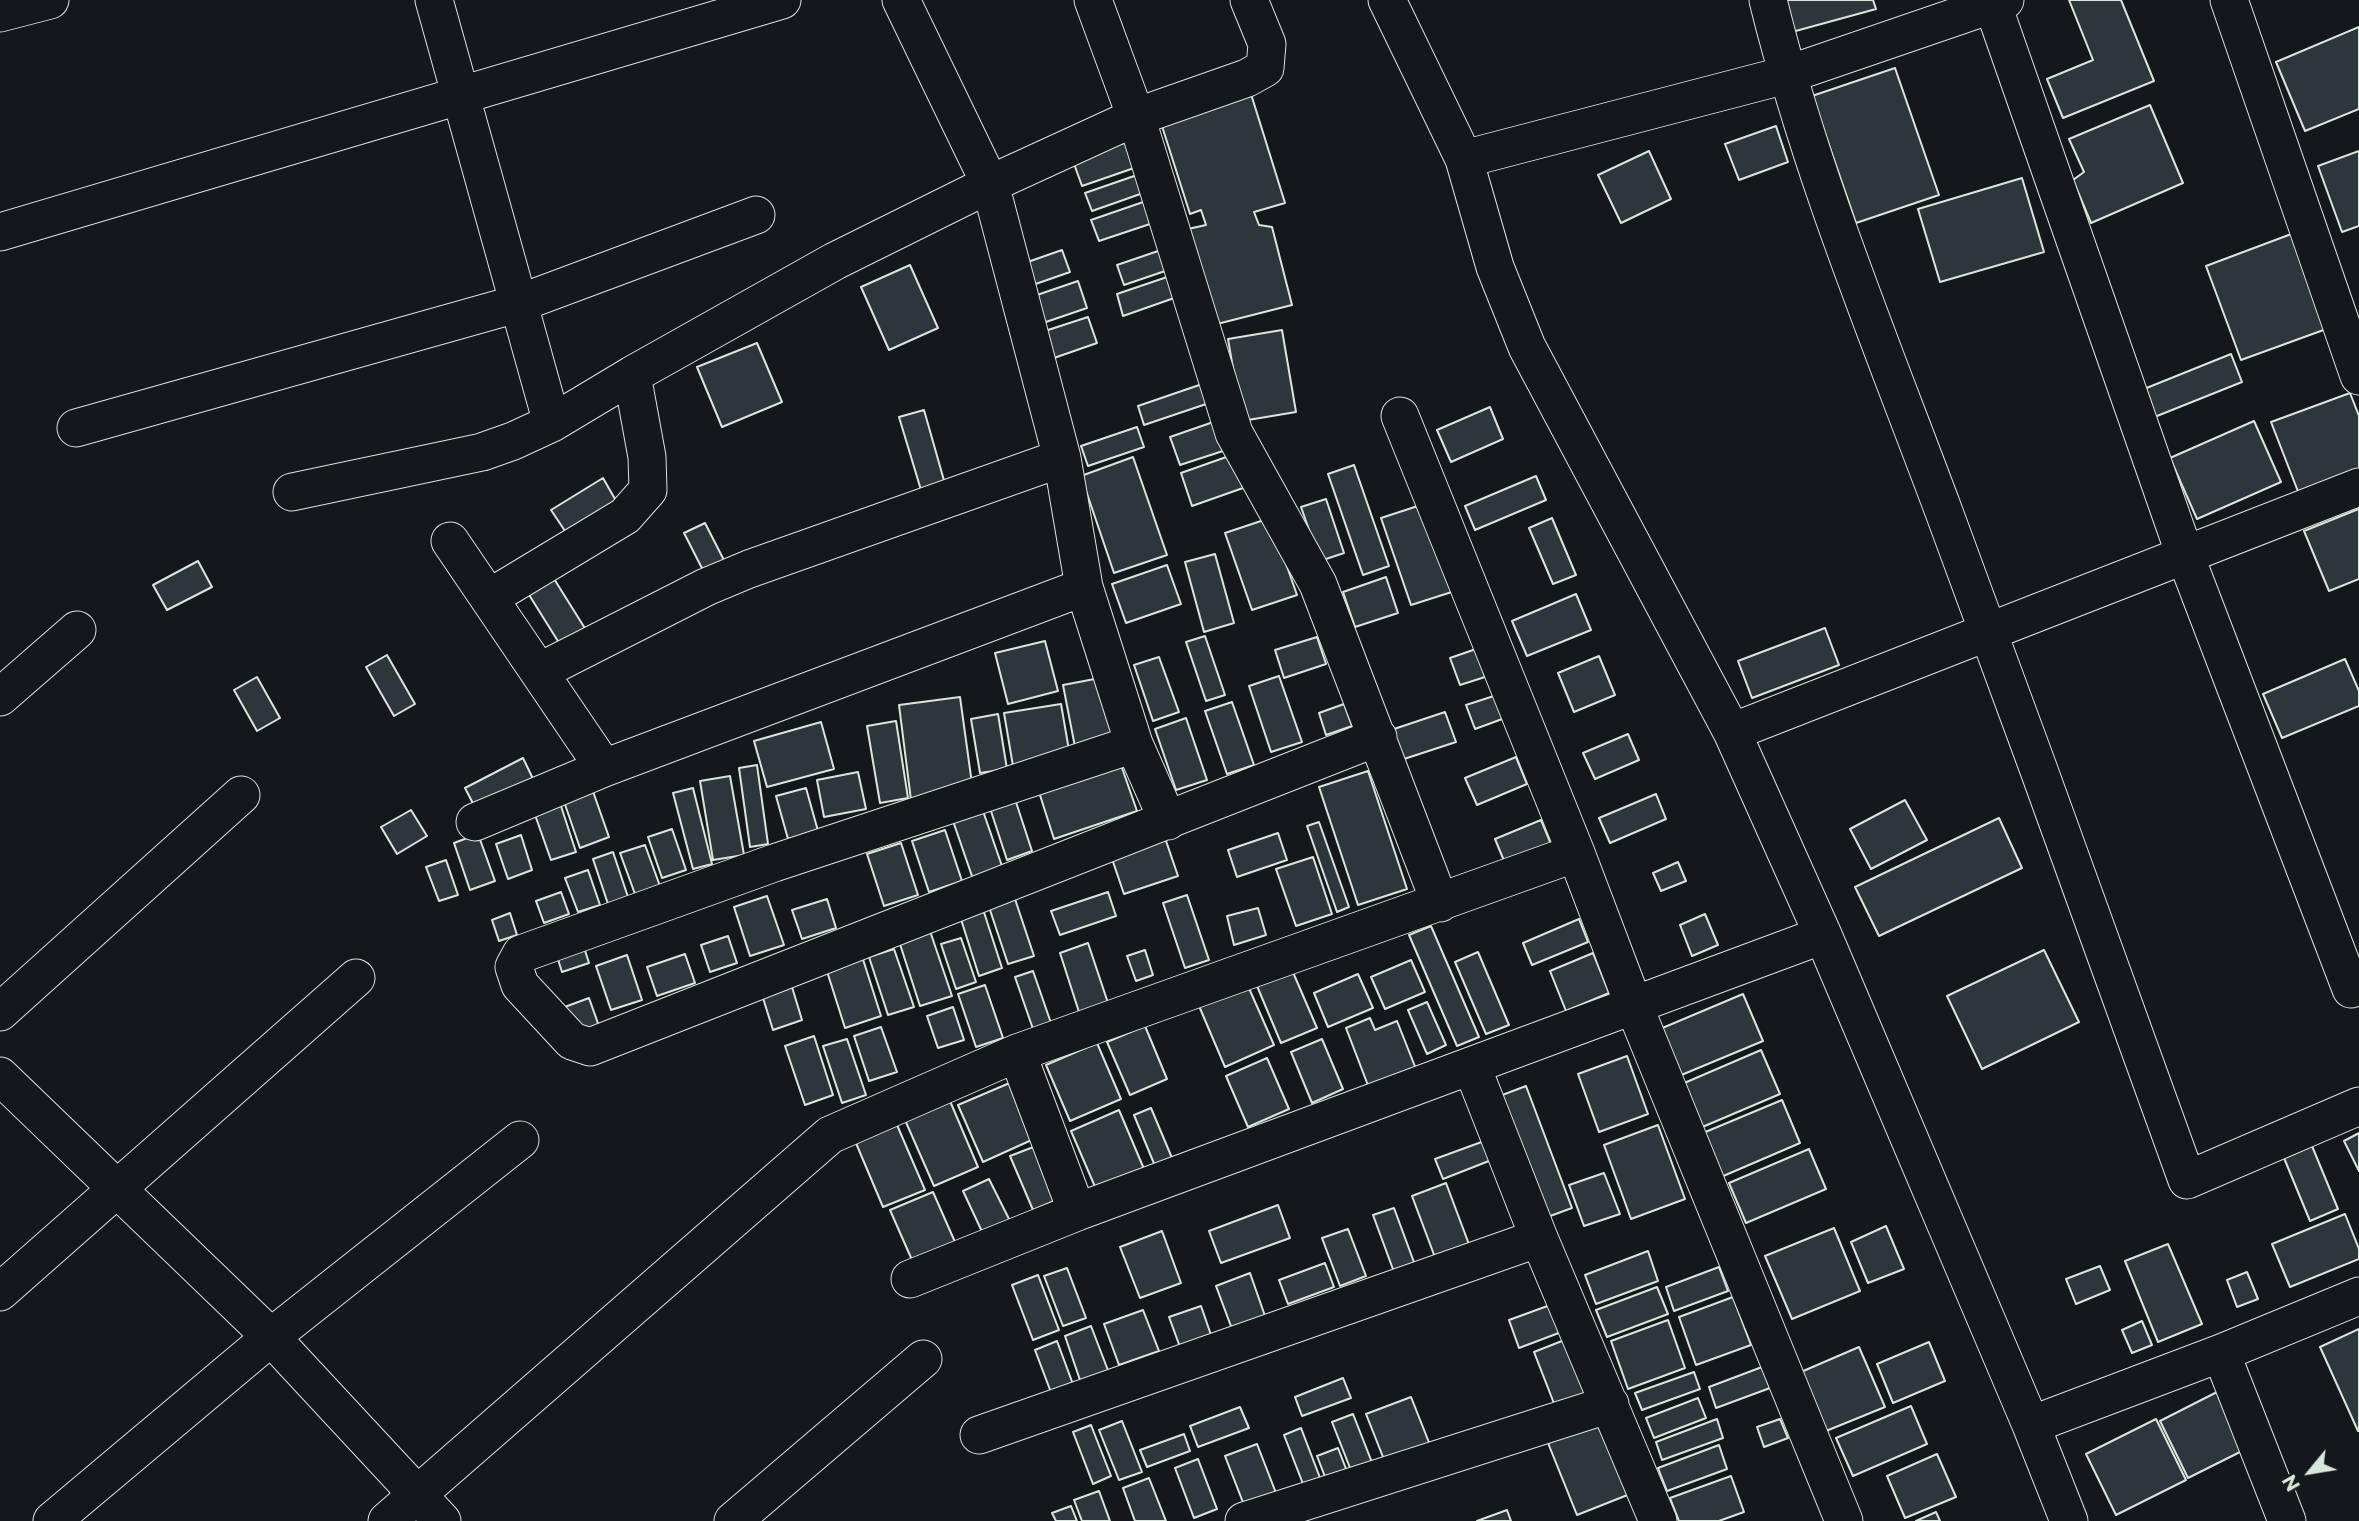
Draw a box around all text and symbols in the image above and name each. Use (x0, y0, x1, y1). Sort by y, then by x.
north arrow (2275, 1437, 2345, 1507)
text: N (2278, 1470, 2305, 1495)

